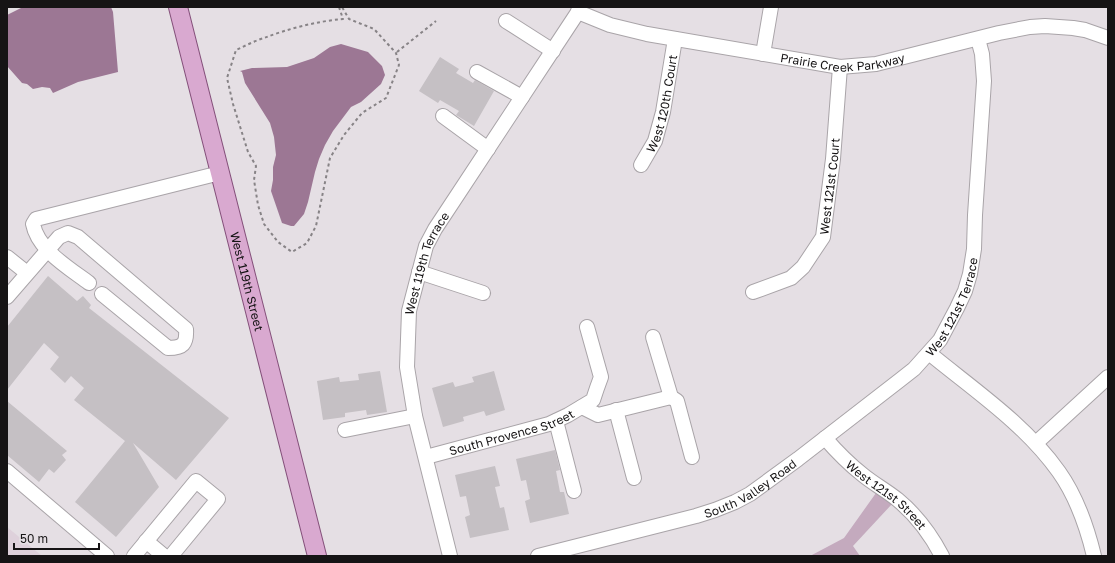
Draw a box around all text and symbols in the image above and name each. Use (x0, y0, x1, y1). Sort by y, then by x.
street label: Prairie Creek Parkway (779, 49, 907, 74)
street label: West 120th Court (643, 53, 680, 155)
street label: West 121st Court (816, 137, 842, 236)
street label: West 119th Terrace (401, 209, 452, 316)
street label: West 119th Street (228, 230, 267, 333)
street label: West 121st Terrace (922, 256, 980, 359)
street label: South Provence Street (447, 406, 577, 458)
street label: South Valley Road (702, 456, 799, 521)
street label: West 121st Street (843, 457, 930, 532)
scale bar (14, 525, 99, 551)
text: 50 m (20, 531, 48, 546)

